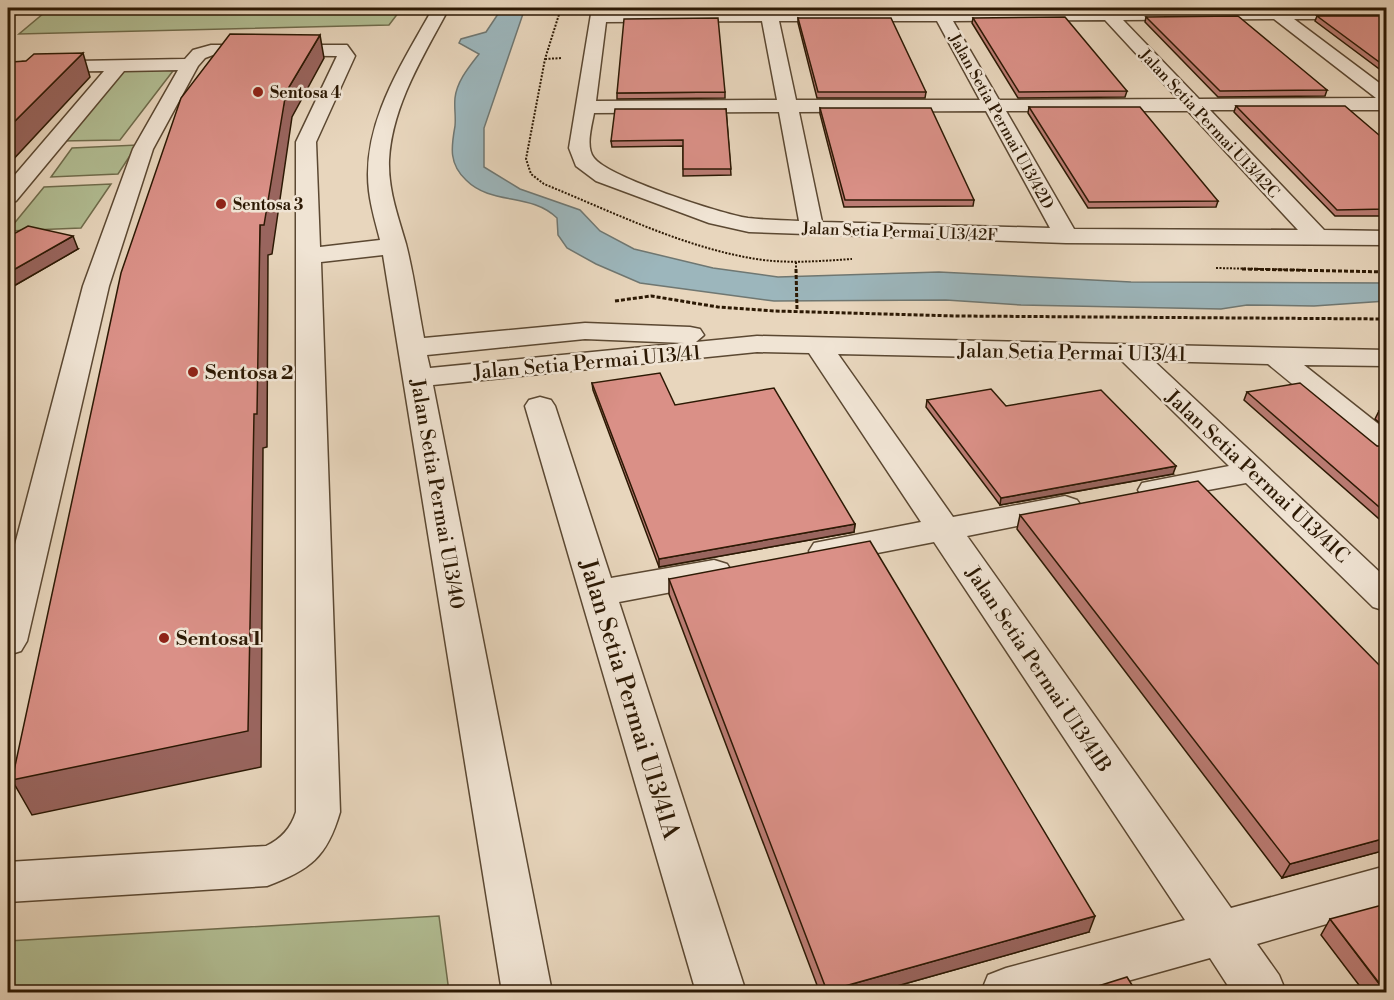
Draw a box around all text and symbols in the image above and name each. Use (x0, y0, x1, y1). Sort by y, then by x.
street label: Jalan Setia Permai U13/42D (944, 29, 1058, 213)
street label: Jalan Setia Permai U13/42C (1134, 44, 1284, 202)
place label: Sentosa 4 (270, 83, 342, 103)
marker: Sentosa 4 (251, 85, 265, 99)
place label: Sentosa 3 (233, 195, 304, 215)
marker: Sentosa 3 (214, 197, 228, 211)
street label: Jalan Setia Permai U13/42F (801, 219, 998, 245)
street label: Jalan Setia Permai U13/41 (956, 339, 1187, 368)
street label: Jalan Setia Permai U13/41 (471, 341, 703, 386)
place label: Sentosa 2 (205, 361, 294, 386)
marker: Sentosa 2 (186, 365, 200, 379)
street label: Jalan Setia Permai U13/40 (404, 376, 469, 611)
street label: Jalan Setia Permai U13/41C (1159, 385, 1354, 569)
street label: Jalan Setia Permai U13/41A (572, 555, 686, 843)
street label: Jalan Setia Permai U13/41B (959, 561, 1116, 778)
place label: Sentosa 1 (176, 627, 262, 652)
marker: Sentosa 1 (157, 631, 171, 645)

